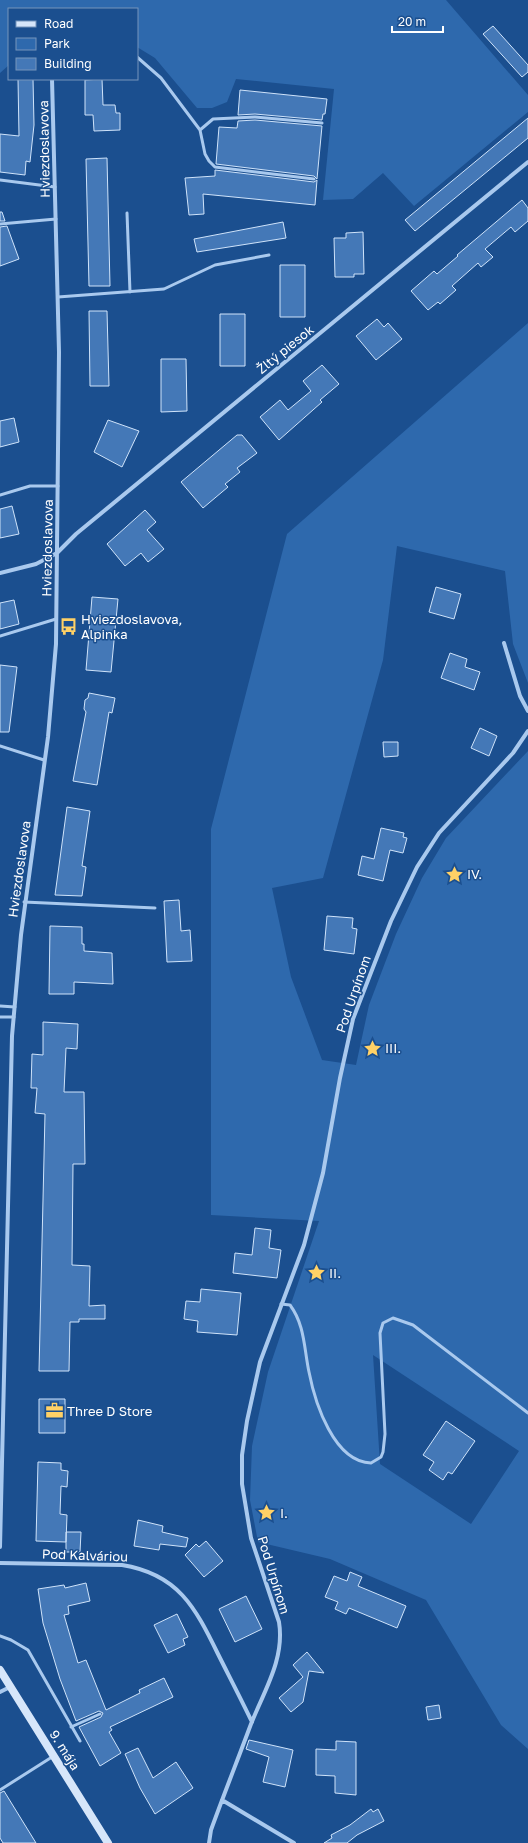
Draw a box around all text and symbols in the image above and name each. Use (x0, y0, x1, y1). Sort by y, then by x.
legend (8, 8, 138, 80)
scale bar (392, 8, 443, 34)
text: 20 m (398, 14, 426, 29)
text: Road (44, 16, 73, 31)
text: Park (44, 36, 70, 51)
text: Building (44, 56, 92, 71)
street label: Hviezdoslavova (35, 100, 53, 198)
street label: Žltý piesok (253, 321, 317, 377)
street label: Hviezdoslavova (38, 499, 56, 597)
place label: Hviezdoslavova, Alpinka (81, 611, 182, 642)
bus stop icon: Hviezdoslavova, Alpinka (58, 616, 78, 636)
street label: Hviezdoslavova (4, 820, 34, 918)
place icon: IV. (444, 864, 464, 884)
place label: IV. (467, 866, 482, 882)
street label: Pod Urpínom (332, 953, 374, 1035)
place icon: III. (362, 1038, 382, 1058)
place label: III. (385, 1040, 401, 1056)
place icon: II. (306, 1263, 326, 1283)
place label: II. (329, 1265, 341, 1281)
office icon: Three D Store (44, 1401, 64, 1421)
place label: Three D Store (67, 1403, 152, 1419)
place icon: I. (257, 1503, 277, 1523)
place label: I. (280, 1505, 288, 1521)
street label: Pod Urpínom (255, 1534, 293, 1616)
street label: Pod Kalváriou (42, 1546, 128, 1564)
street label: 9. mája (46, 1727, 84, 1773)

